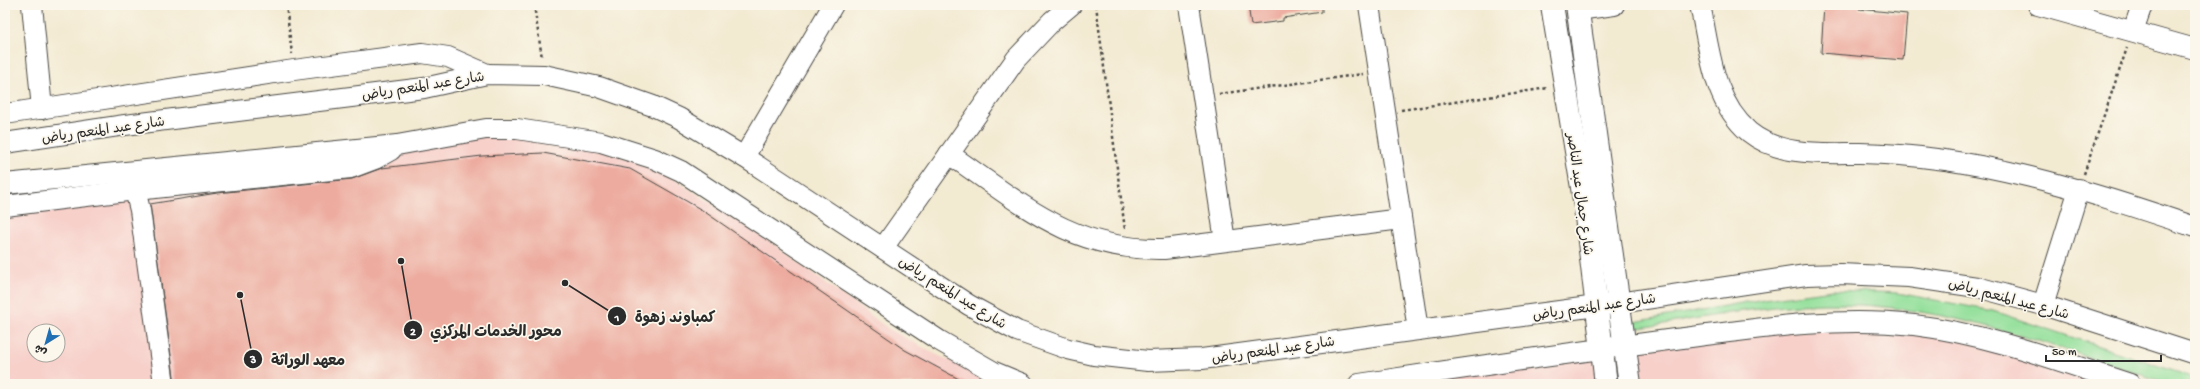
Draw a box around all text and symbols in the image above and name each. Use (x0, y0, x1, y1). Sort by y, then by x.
street label: شارع عبد المنعم رياض (361, 69, 486, 106)
street label: شارع عبد المنعم رياض (41, 114, 166, 149)
street label: شارع جمال عبد الناصر (1561, 131, 1596, 257)
street label: شارع عبد المنعم رياض (895, 254, 1009, 334)
street label: شارع عبد المنعم رياض (1946, 276, 2070, 325)
street label: شارع عبد المنعم رياض (1532, 291, 1657, 326)
callout: كمباوند زهوة (607, 303, 723, 330)
text: كمباوند زهوة (635, 310, 716, 328)
text: 1 (614, 312, 620, 326)
callout: محور الخدمات المركزي (403, 317, 570, 344)
north arrow (26, 323, 66, 363)
text: محور الخدمات المركزي (430, 324, 562, 343)
text: 2 (410, 326, 416, 340)
street label: شارع عبد المنعم رياض (1211, 334, 1336, 369)
scale bar (2046, 337, 2161, 363)
text: ش (33, 341, 50, 358)
callout: معهد الوراثة (243, 346, 353, 373)
text: 50 m (2052, 346, 2077, 360)
text: معهد الوراثة (271, 352, 345, 371)
text: 3 (249, 354, 256, 368)

